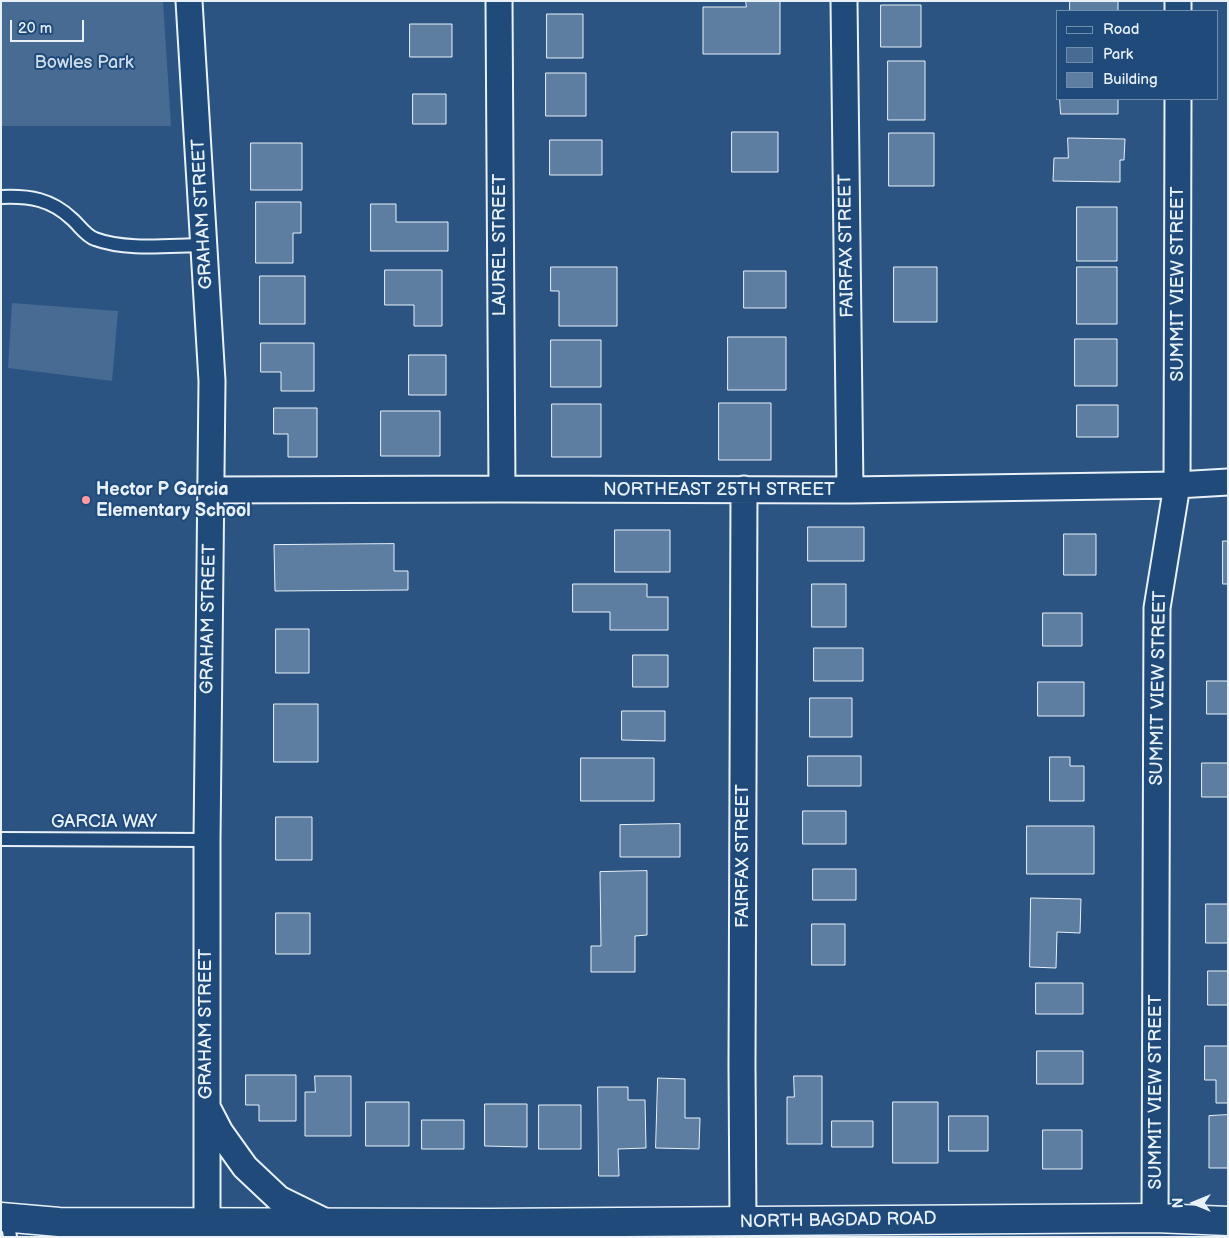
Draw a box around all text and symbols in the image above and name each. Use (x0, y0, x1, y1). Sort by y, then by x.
scale bar (12, 10, 86, 42)
legend (1056, 10, 1219, 100)
text: 20 m (18, 19, 52, 38)
text: Road (1103, 20, 1139, 39)
text: Park (1103, 45, 1133, 64)
park label: Bowles Park (35, 52, 133, 74)
text: Building (1103, 70, 1158, 89)
street label: GRAHAM STREET (188, 138, 218, 290)
street label: LAUREL STREET (489, 174, 511, 316)
street label: FAIRFAX STREET (835, 174, 859, 318)
street label: SUMMIT VIEW STREET (1167, 187, 1189, 381)
place label: Hector P Garcia Elementary School (96, 479, 251, 522)
street label: NORTHEAST 25TH STREET (603, 479, 835, 501)
marker: Hector P Garcia Elementary School (80, 494, 92, 506)
street label: GRAHAM STREET (197, 544, 221, 694)
street label: SUMMIT VIEW STREET (1147, 590, 1171, 786)
street label: FAIRFAX STREET (732, 784, 754, 928)
street label: GARCIA WAY (51, 811, 157, 833)
street label: GRAHAM STREET (195, 949, 217, 1099)
street label: SUMMIT VIEW STREET (1145, 995, 1167, 1189)
north arrow (1169, 1178, 1219, 1228)
text: N (1170, 1198, 1187, 1208)
street label: NORTH BAGDAD ROAD (739, 1208, 937, 1234)

